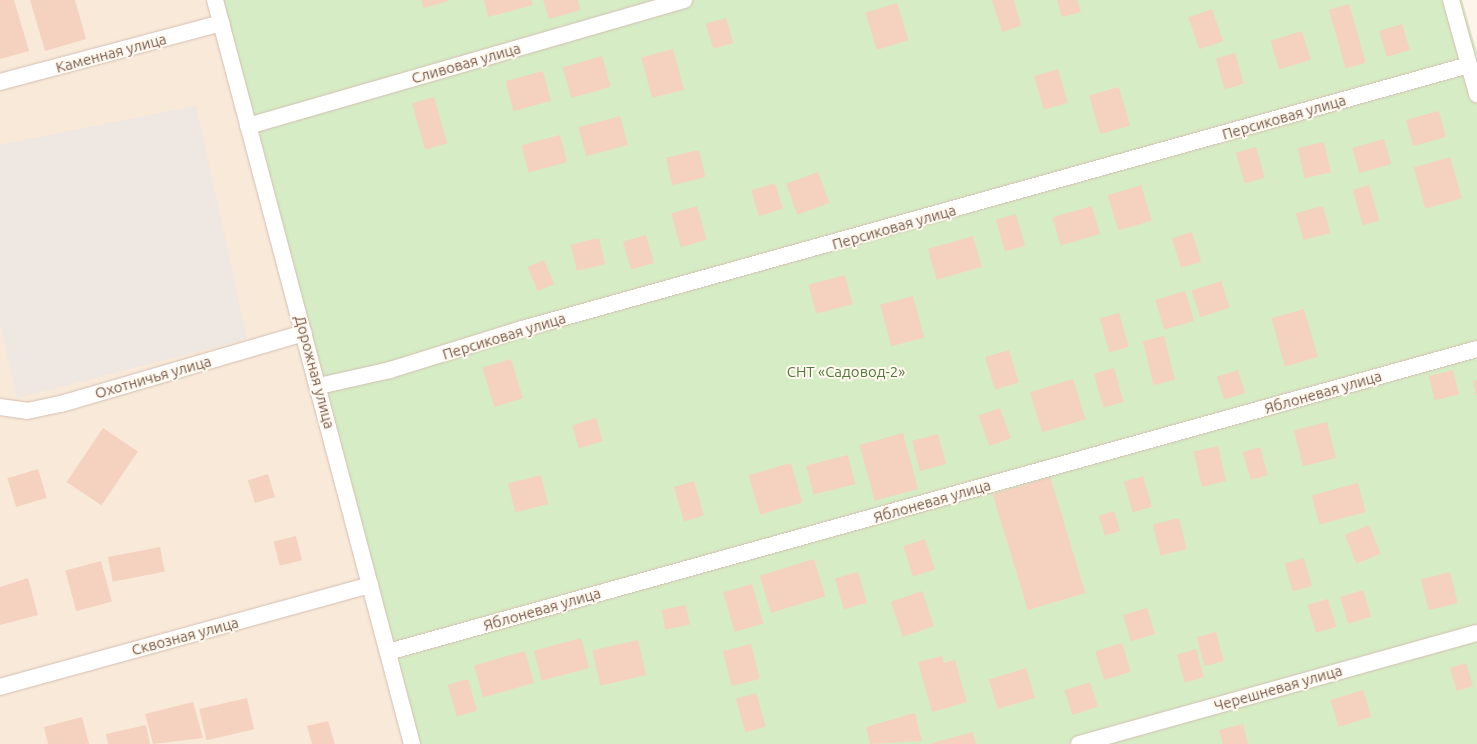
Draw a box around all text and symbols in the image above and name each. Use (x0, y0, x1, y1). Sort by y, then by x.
street label: Каменная улица (54, 30, 168, 76)
street label: Сливовая улица (409, 39, 523, 87)
street label: Персиковая улица (1220, 91, 1348, 143)
street label: Персиковая улица (830, 201, 958, 253)
street label: Персиковая улица (440, 309, 568, 363)
street label: Дорожная улица (291, 313, 339, 431)
street label: Охотничья улица (93, 352, 213, 402)
park label: СНТ «Садовод-2» (787, 363, 905, 381)
street label: Яблоневая улица (1262, 367, 1384, 417)
street label: Яблоневая улица (871, 476, 993, 526)
street label: Яблоневая улица (481, 584, 603, 634)
street label: Сквозная улица (130, 613, 240, 659)
street label: Черешневая улица (1212, 661, 1344, 715)

